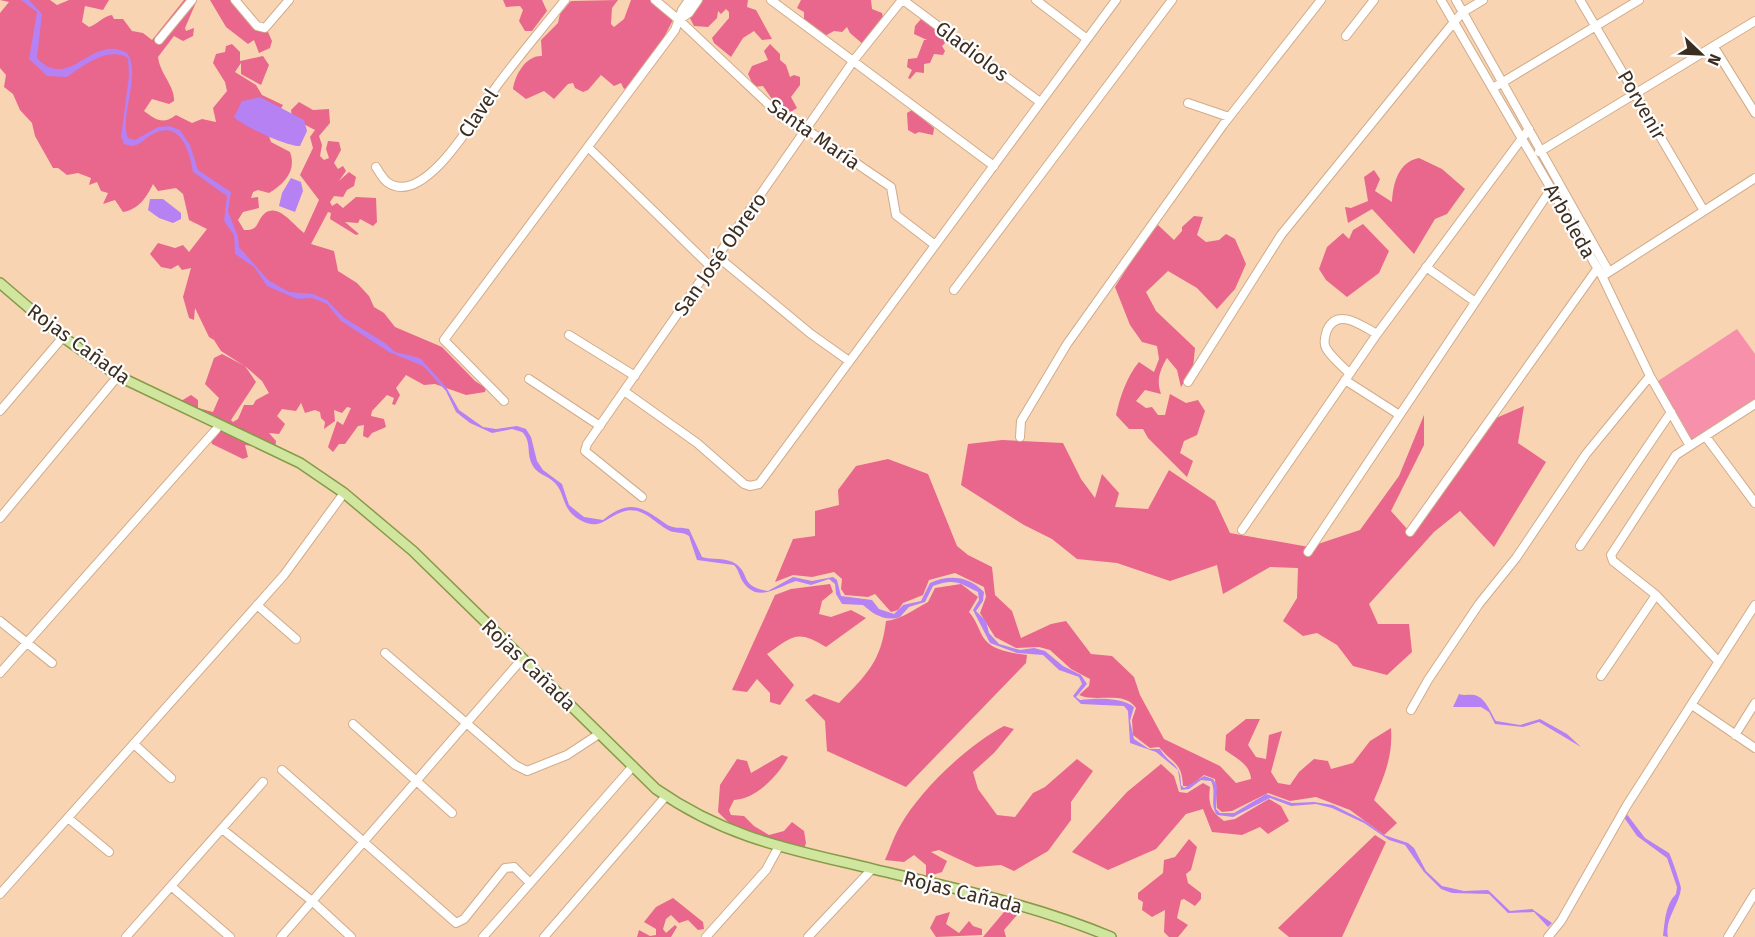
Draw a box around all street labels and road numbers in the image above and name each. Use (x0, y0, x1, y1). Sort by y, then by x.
street label: Gladiolos (931, 16, 1013, 86)
street label: Porvenir (1613, 66, 1672, 144)
street label: Clavel (453, 84, 503, 142)
street label: Santa María (763, 93, 865, 175)
street label: Arboleda (1539, 179, 1601, 263)
street label: San José Obrero (669, 188, 771, 320)
street label: Rojas Cañada (23, 299, 135, 389)
street label: Rojas Cañada (477, 614, 581, 716)
street label: Rojas Cañada (901, 866, 1025, 918)

